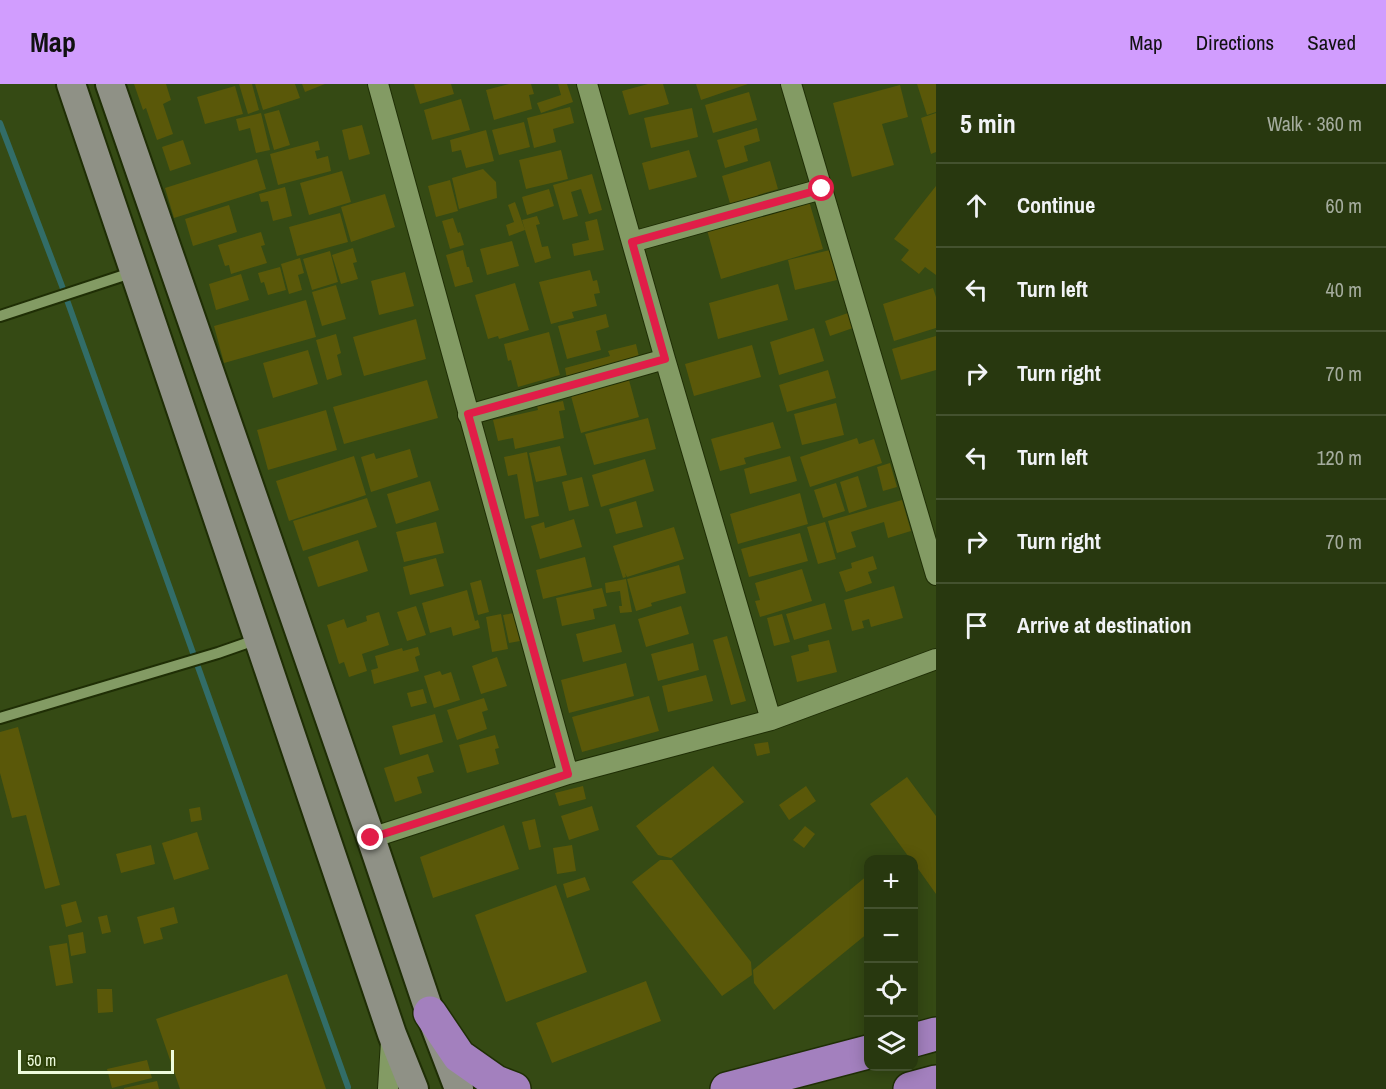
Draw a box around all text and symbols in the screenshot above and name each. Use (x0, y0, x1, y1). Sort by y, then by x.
text: Map (30, 23, 76, 61)
text: Map (1129, 28, 1163, 57)
text: Directions (1196, 28, 1274, 57)
text: Saved (1307, 28, 1356, 57)
text: 5 min (960, 106, 1016, 141)
text: Walk · 360 m (1267, 110, 1362, 137)
route start (808, 175, 834, 201)
icon: ahead (960, 189, 993, 222)
text: Continue (1017, 190, 1095, 220)
text: 60 m (1326, 192, 1362, 219)
icon: left (960, 273, 993, 306)
text: Turn left (1017, 274, 1088, 304)
text: 40 m (1326, 276, 1362, 303)
icon: right (960, 357, 993, 390)
text: Turn right (1017, 358, 1101, 388)
text: 70 m (1326, 360, 1362, 387)
icon: left (960, 441, 993, 474)
text: Turn left (1017, 442, 1088, 472)
text: 120 m (1316, 444, 1362, 471)
icon: right (960, 525, 993, 558)
text: Turn right (1017, 526, 1101, 556)
text: 70 m (1326, 528, 1362, 555)
icon: arrive (960, 609, 993, 642)
text: Arrive at destination (1017, 610, 1191, 640)
route end (357, 824, 383, 850)
map controls (864, 855, 918, 1071)
button: + (864, 855, 918, 909)
button: − (864, 909, 918, 963)
button: locate (864, 963, 918, 1017)
button: layers (864, 1017, 918, 1071)
scale bar (18, 1047, 174, 1074)
text: 50 m (27, 1049, 56, 1071)

